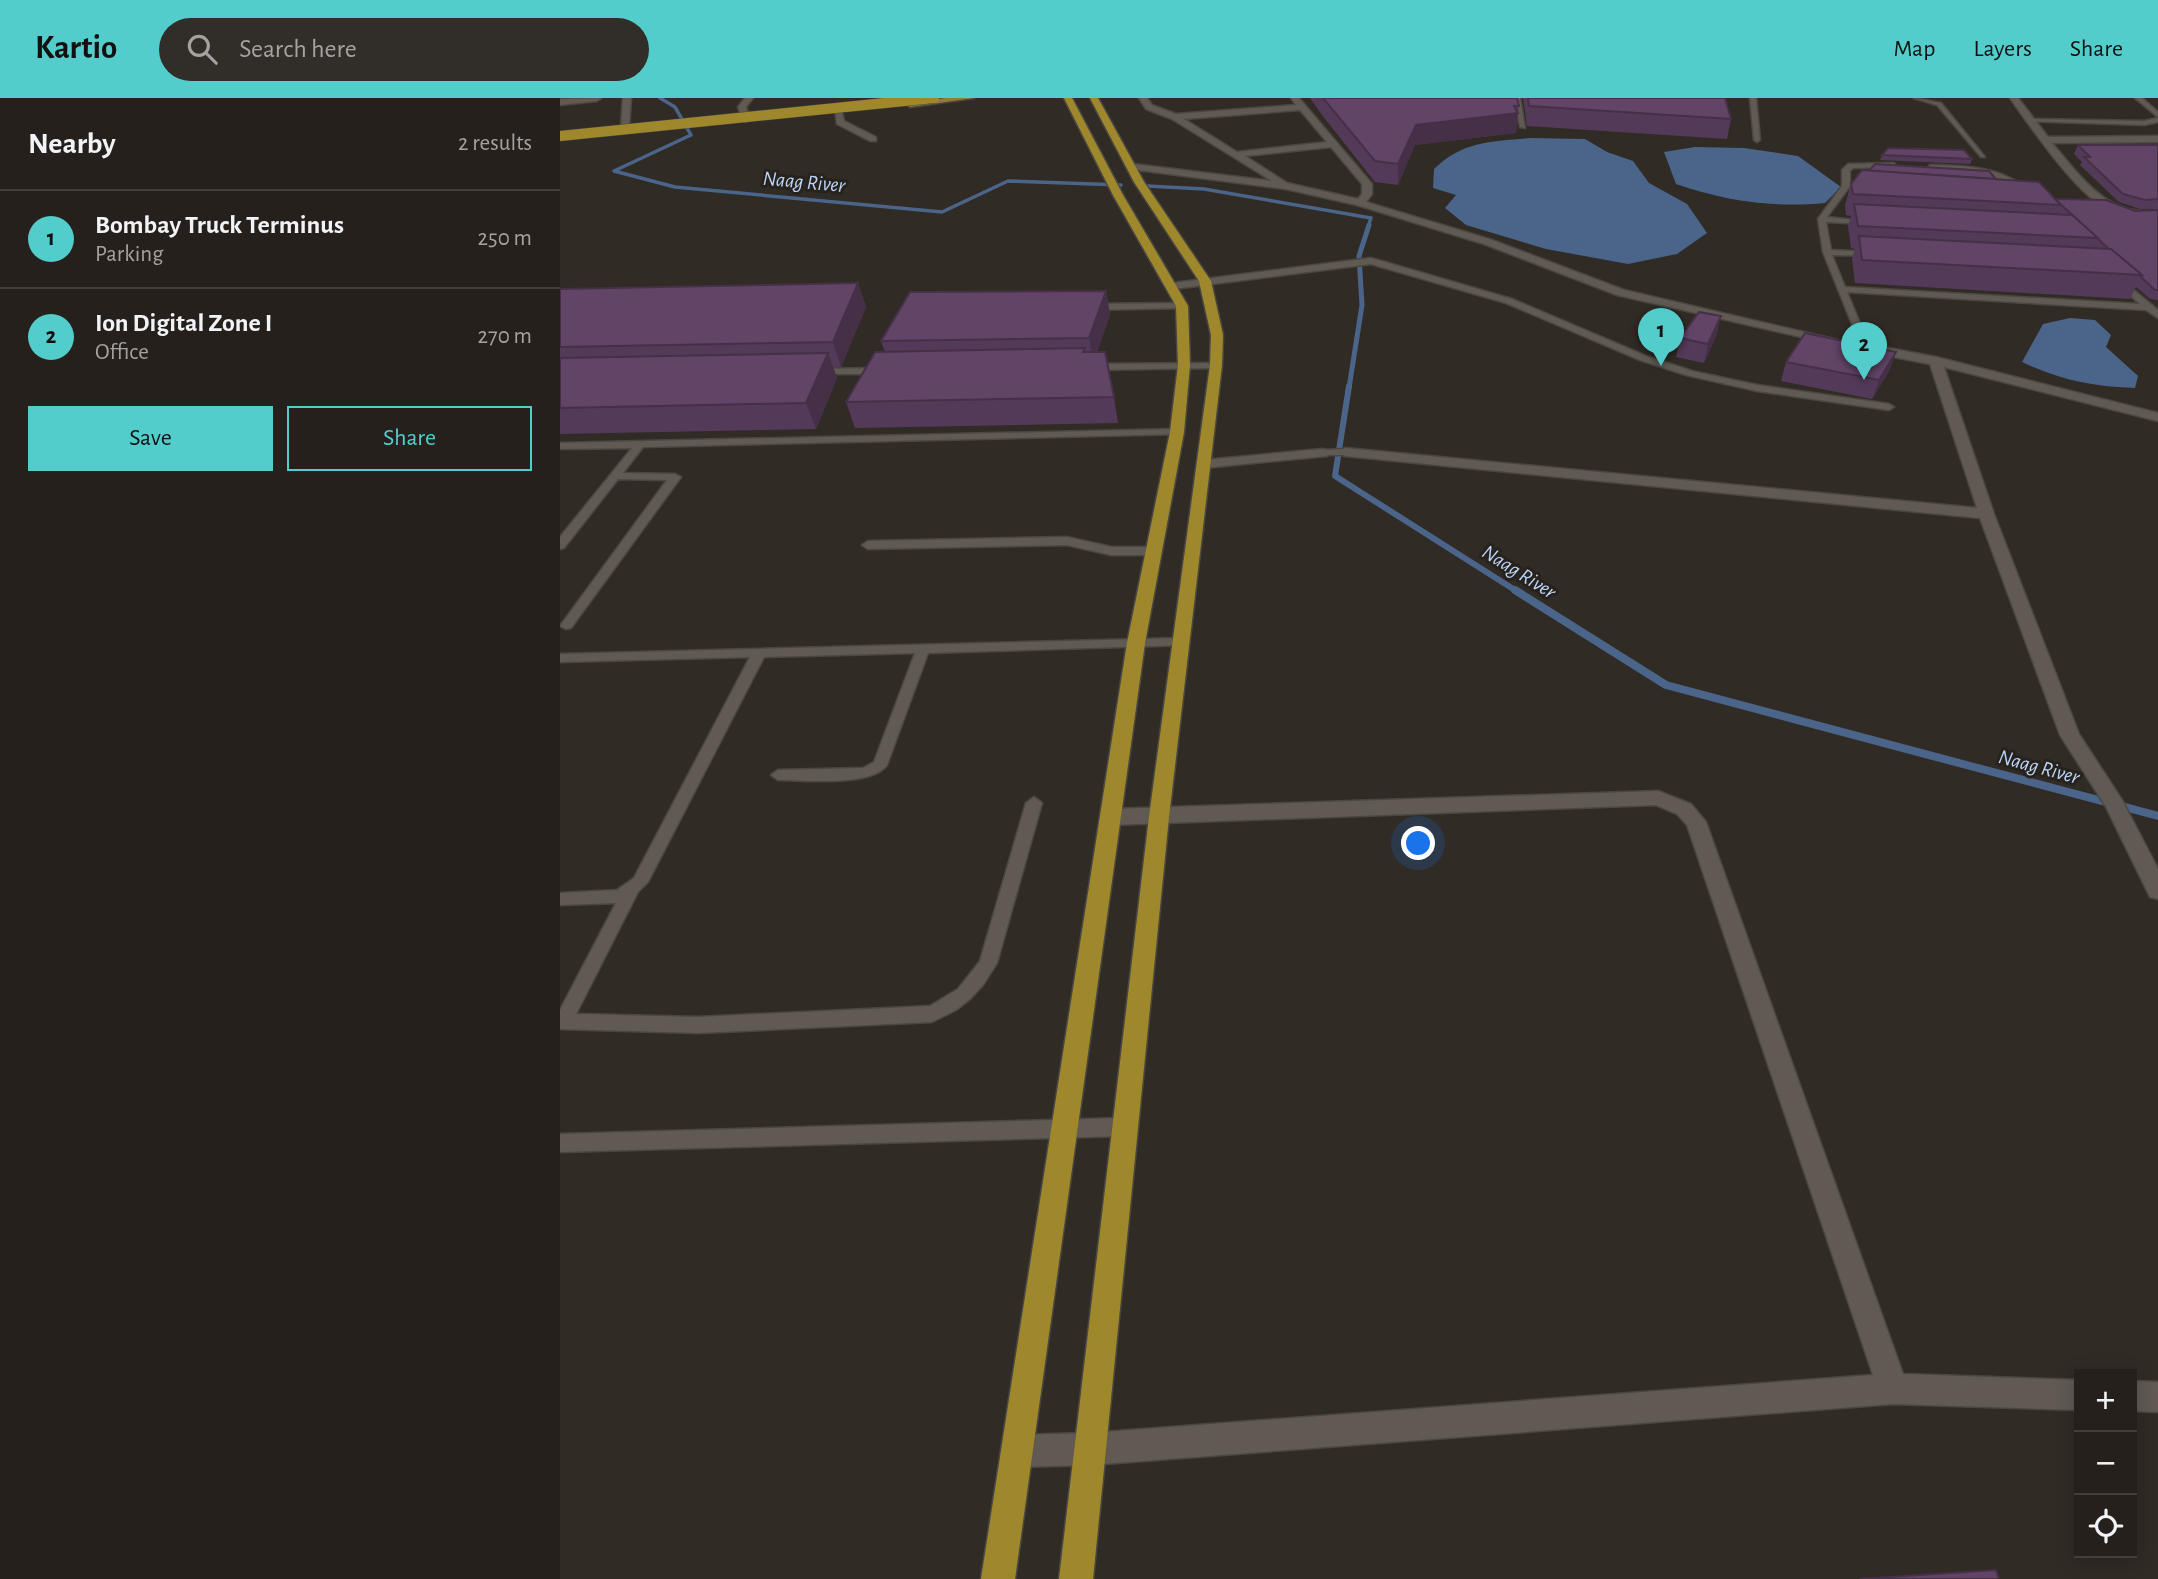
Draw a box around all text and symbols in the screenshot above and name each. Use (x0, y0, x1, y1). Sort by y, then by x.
search box (159, 18, 649, 81)
icon: search (183, 30, 221, 68)
text: Kartio (35, 32, 117, 65)
text: Search here (239, 36, 357, 62)
text: Map (1893, 37, 1935, 61)
text: Layers (1973, 37, 2032, 61)
text: Share (2070, 37, 2123, 61)
text: Nearby (28, 129, 116, 159)
text: 2 results (458, 132, 532, 155)
water label: Naag River (762, 168, 847, 196)
text: Bombay Truck Terminus (95, 212, 344, 238)
text: 1 (47, 227, 55, 250)
text: 250 m (478, 227, 532, 250)
text: Parking (95, 243, 163, 266)
pin: 1 (1638, 308, 1684, 366)
text: Ion Digital Zone I (95, 310, 272, 336)
pin: 2 (1841, 322, 1887, 380)
text: 2 (46, 325, 56, 348)
text: 270 m (478, 325, 532, 348)
text: Office (95, 341, 149, 364)
button: Save (28, 406, 273, 471)
button: Share (287, 406, 532, 471)
water label: Naag River (1478, 541, 1561, 603)
water label: Naag River (1996, 746, 2083, 788)
your location (1401, 826, 1435, 860)
map controls (2074, 1369, 2137, 1558)
button: + (2074, 1369, 2137, 1432)
button: − (2074, 1432, 2137, 1495)
button: locate (2074, 1495, 2137, 1558)

